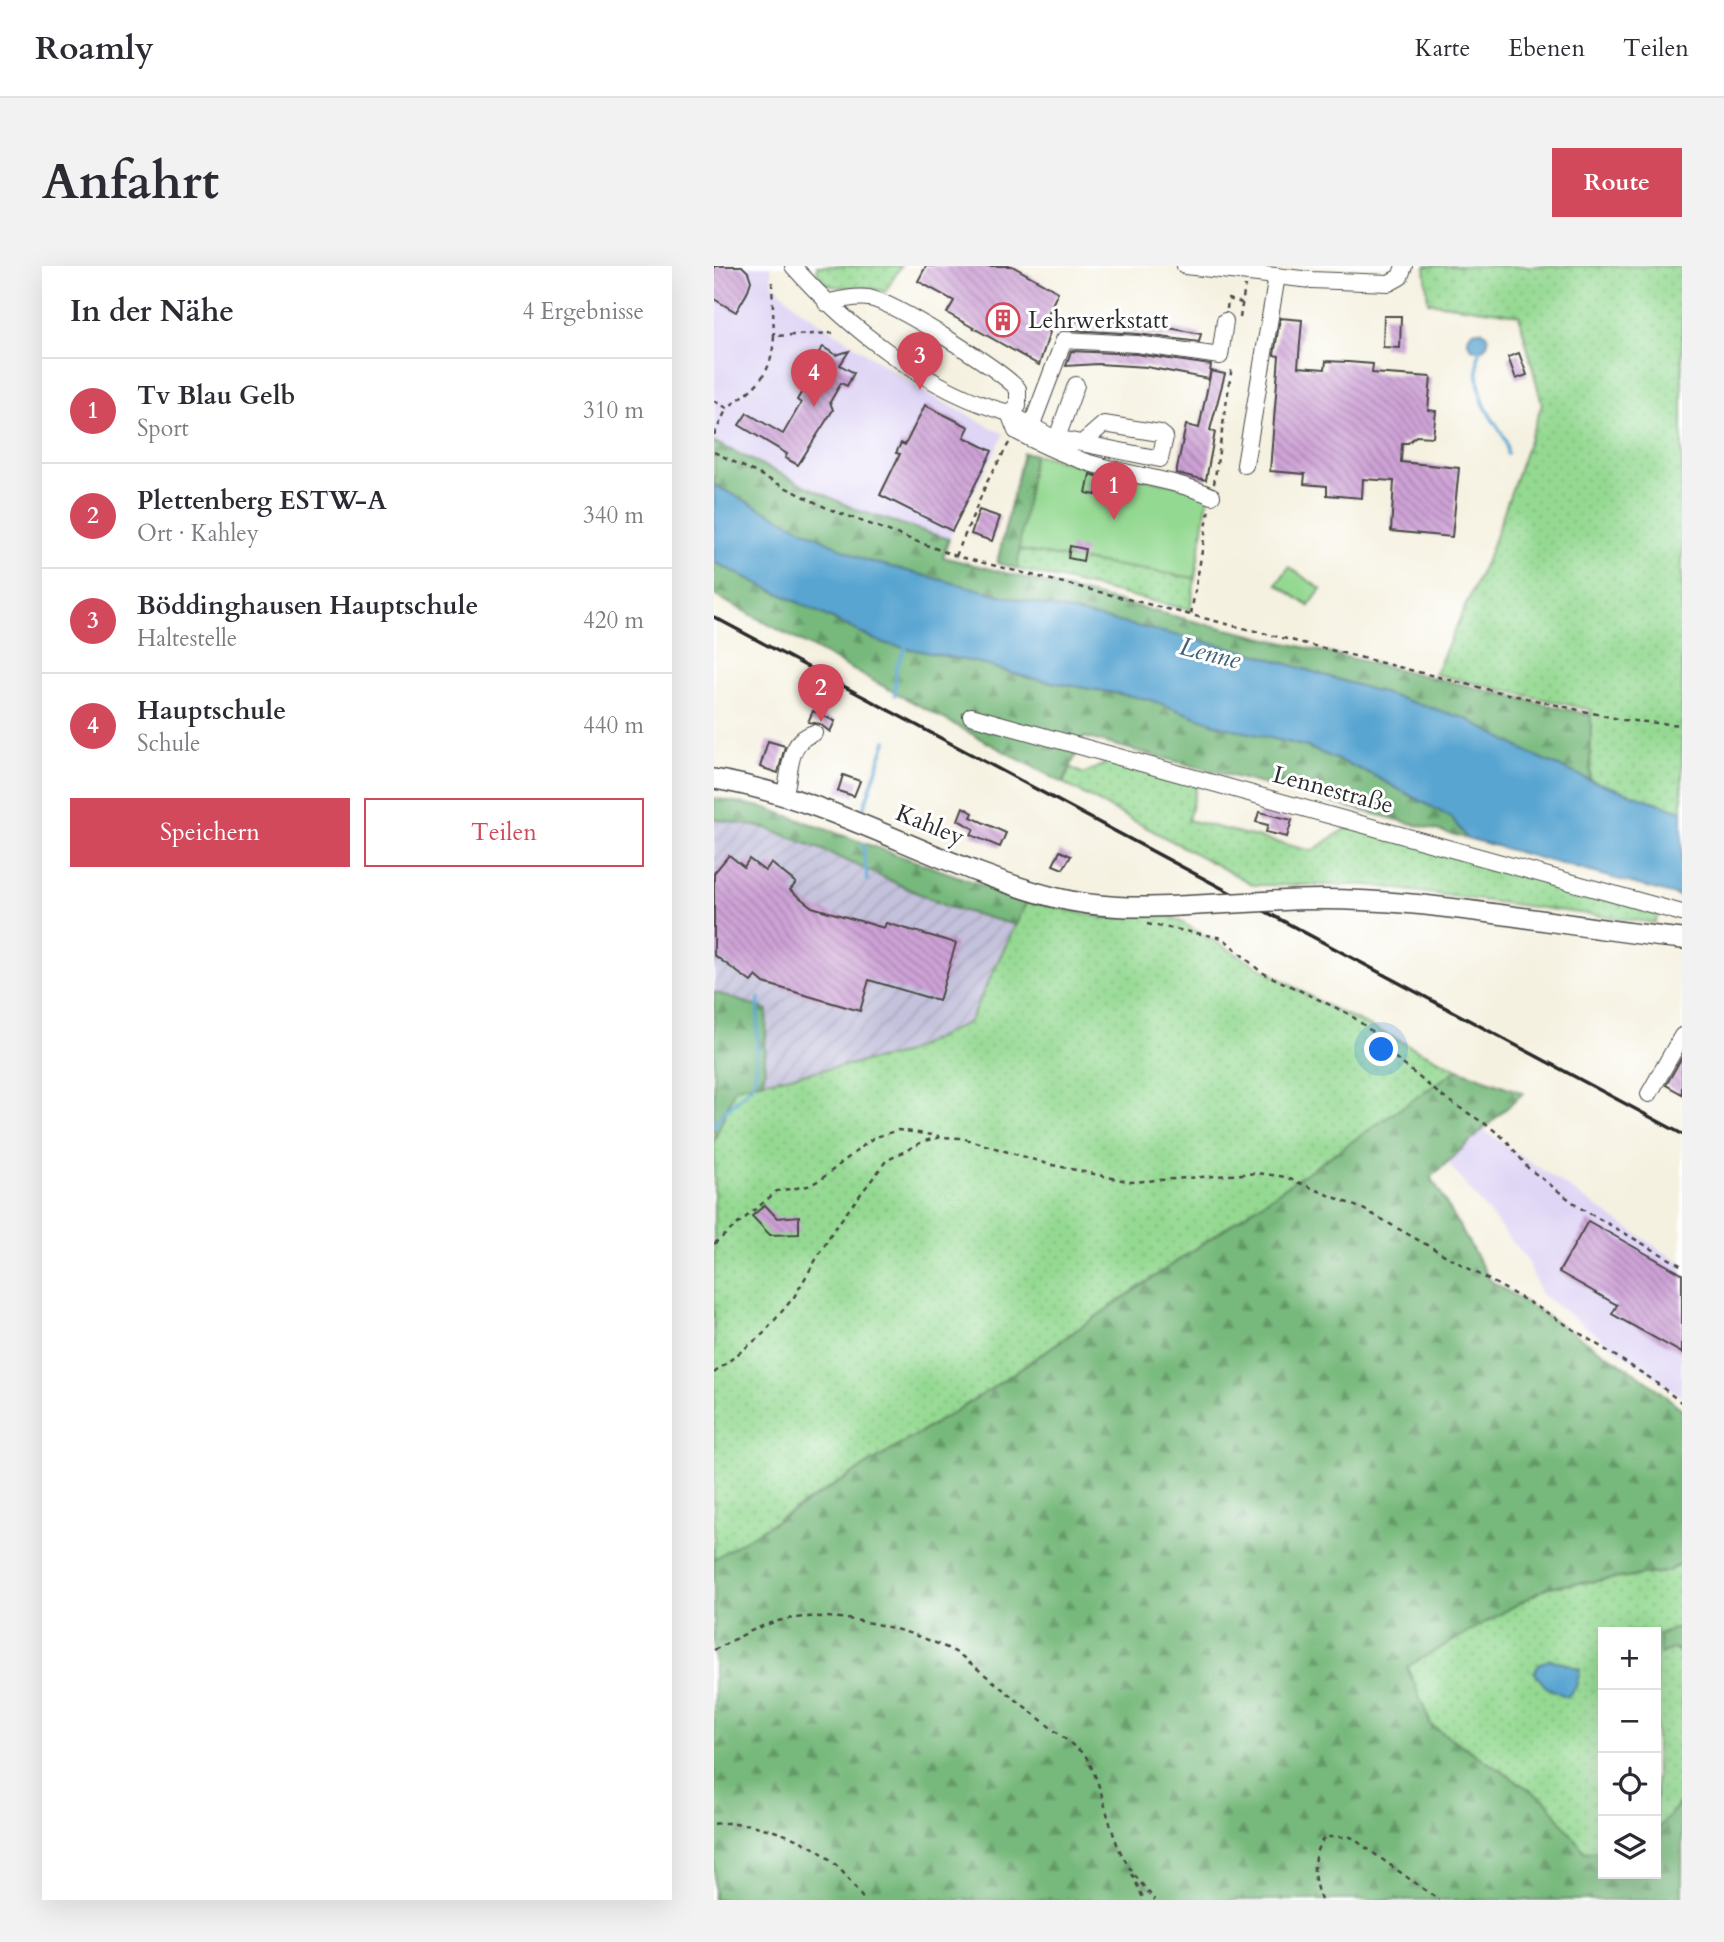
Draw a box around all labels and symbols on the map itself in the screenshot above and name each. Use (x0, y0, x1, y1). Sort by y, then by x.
building icon: Lehrwerkstatt (984, 301, 1022, 339)
place label: Lehrwerkstatt (1028, 304, 1169, 337)
pin: 3 (897, 332, 943, 390)
pin: 4 (791, 349, 837, 407)
pin: 1 (1091, 462, 1137, 520)
water label: Lenne (1176, 629, 1245, 678)
pin: 2 (798, 664, 844, 722)
street label: Lennestraße (1269, 758, 1397, 822)
street label: Kahley (891, 796, 969, 854)
your location (1364, 1032, 1398, 1066)

